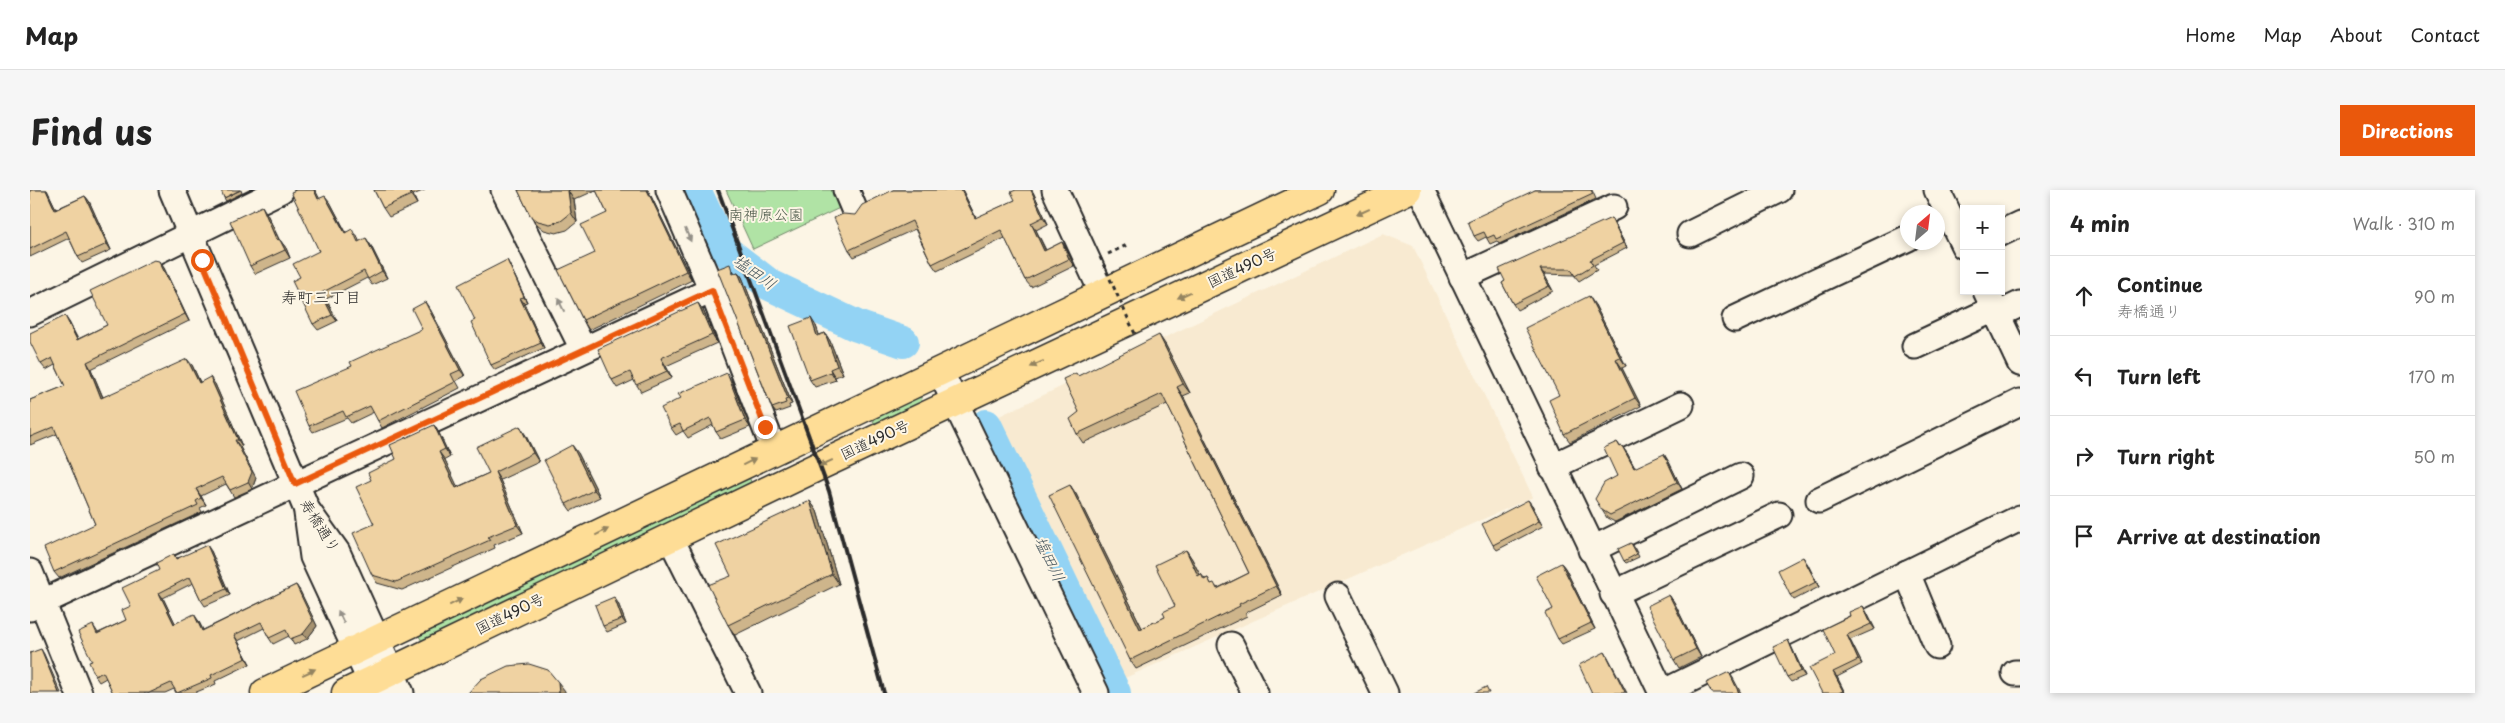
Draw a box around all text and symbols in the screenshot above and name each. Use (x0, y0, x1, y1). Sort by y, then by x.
text: Map (25, 17, 78, 53)
text: Home (2185, 21, 2235, 48)
text: Map (2263, 21, 2302, 48)
text: About (2330, 21, 2382, 48)
text: Contact (2410, 21, 2480, 48)
text: Find us (30, 104, 152, 157)
button: Directions (2340, 105, 2475, 156)
park label: 南神原公園 (728, 202, 804, 225)
north arrow (1900, 205, 1945, 250)
map controls (1960, 205, 2005, 295)
button: + (1960, 205, 2005, 250)
text: 4 min (2070, 207, 2130, 239)
one-way arrow (1356, 208, 1370, 216)
text: Walk · 310 m (2353, 211, 2455, 235)
one-way arrow (685, 228, 693, 242)
street label: 国道490号 (1203, 240, 1280, 293)
water label: 塩田川 (729, 248, 782, 295)
route start (191, 249, 214, 272)
button: − (1960, 250, 2005, 295)
text: Continue (2117, 270, 2203, 298)
icon: ahead (2070, 282, 2098, 310)
district label: 寿町三丁目 (281, 284, 361, 308)
text: 90 m (2414, 284, 2455, 308)
one-way arrow (1177, 291, 1191, 299)
one-way arrow (557, 298, 565, 312)
text: 寿橋通り (2117, 298, 2181, 322)
one-way arrow (1030, 360, 1044, 368)
icon: left (2070, 362, 2098, 390)
text: Turn left (2117, 362, 2201, 390)
text: 170 m (2409, 364, 2455, 388)
street label: 国道490号 (836, 412, 913, 465)
route end (754, 416, 777, 439)
icon: right (2070, 442, 2098, 470)
text: Turn right (2117, 442, 2215, 470)
text: 50 m (2414, 444, 2455, 468)
one-way arrow (742, 457, 756, 465)
one-way arrow (819, 459, 833, 467)
street label: 寿橋通り (296, 494, 347, 557)
icon: arrive (2070, 522, 2098, 550)
text: Arrive at destination (2117, 522, 2321, 550)
one-way arrow (595, 527, 610, 536)
water label: 塩田川 (1030, 532, 1072, 585)
street label: 国道490号 (471, 586, 548, 639)
one-way arrow (449, 597, 463, 605)
one-way arrow (337, 610, 345, 624)
one-way arrow (302, 668, 316, 676)

